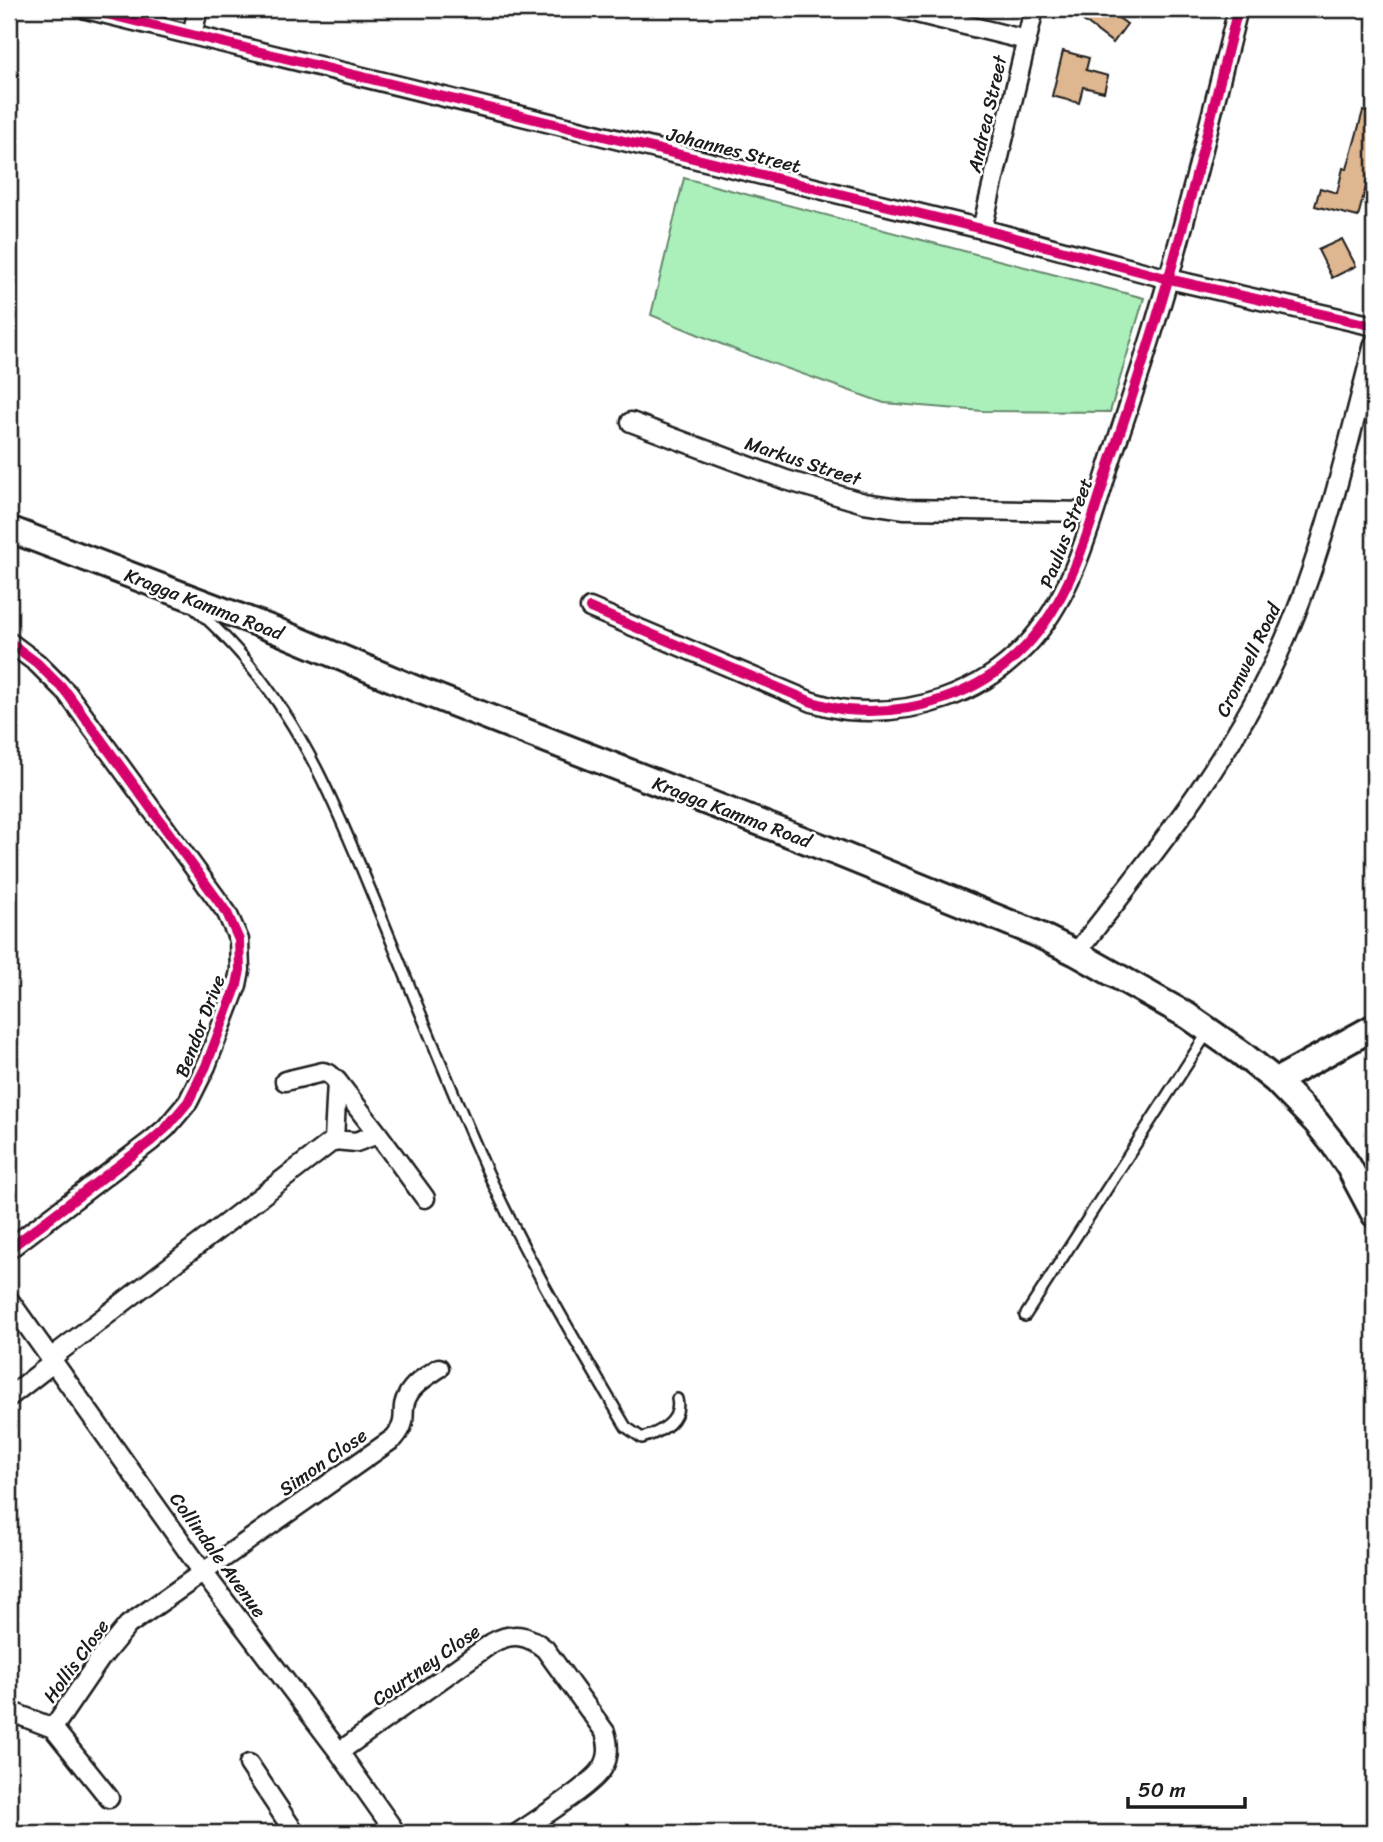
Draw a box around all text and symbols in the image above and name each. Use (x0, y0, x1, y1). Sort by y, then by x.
street label: Andrea Street (957, 51, 1017, 177)
street label: Johannes Street (662, 117, 805, 183)
street label: Markus Street (741, 427, 867, 496)
street label: Paulus Street (1030, 473, 1102, 593)
street label: Kragga Kamma Road (120, 558, 290, 650)
street label: Cromwell Road (1206, 596, 1291, 723)
street label: Kragga Kamma Road (648, 766, 818, 858)
street label: Bendor Drive (165, 970, 235, 1082)
street label: Simon Close (272, 1419, 374, 1505)
street label: Collindale Avenue (161, 1485, 275, 1625)
street label: Hollis Close (34, 1612, 118, 1710)
street label: Courtney Close (365, 1615, 487, 1715)
scale bar (1128, 1765, 1245, 1809)
text: 50 m (1138, 1771, 1186, 1809)

